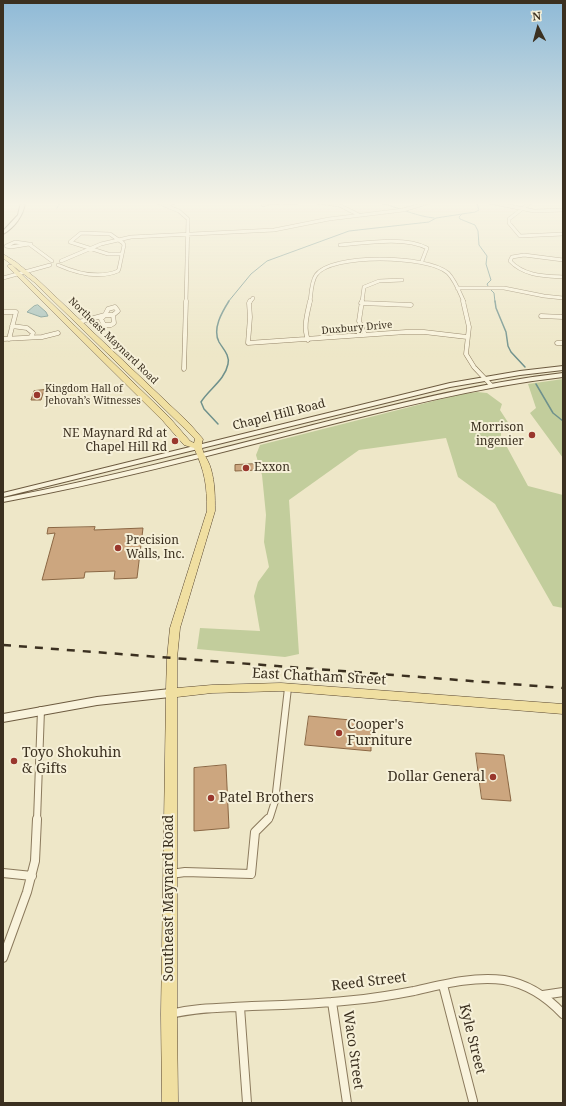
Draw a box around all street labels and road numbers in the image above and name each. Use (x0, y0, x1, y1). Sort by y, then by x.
street label: Northeast Maynard Road (66, 295, 160, 387)
street label: Duxbury Drive (321, 319, 393, 337)
street label: Chapel Hill Road (231, 396, 327, 434)
street label: East Chatham Street (251, 665, 387, 689)
street label: Southeast Maynard Road (161, 815, 177, 981)
street label: Reed Street (331, 969, 407, 995)
street label: Kyle Street (455, 1002, 489, 1076)
street label: Waco Street (339, 1010, 367, 1090)

